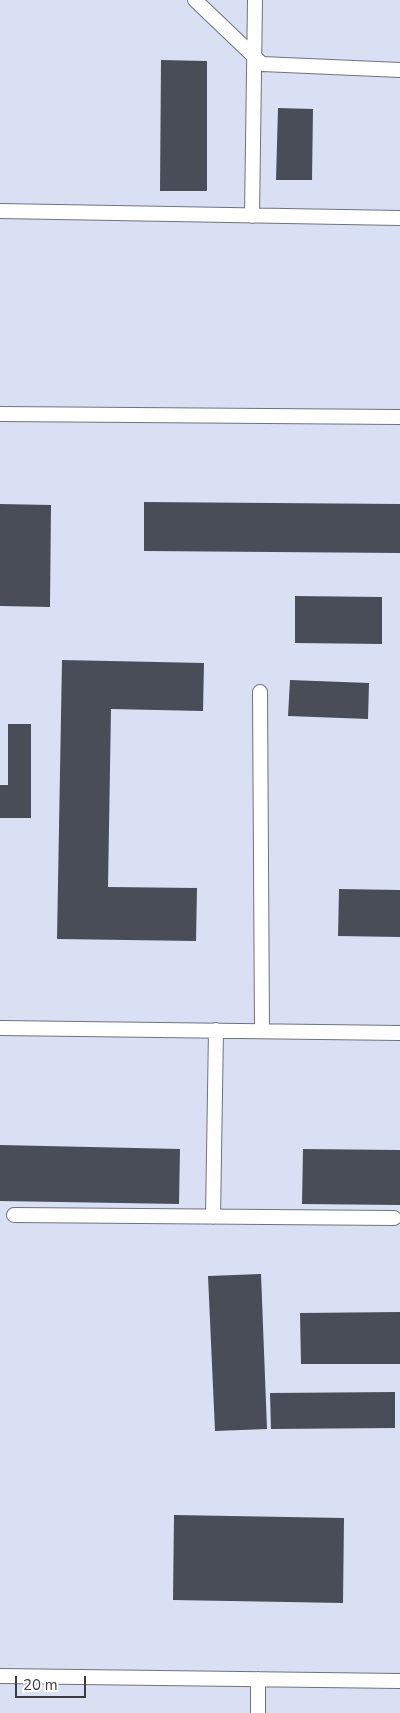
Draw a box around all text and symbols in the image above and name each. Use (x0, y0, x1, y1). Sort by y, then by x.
scale bar (18, 1666, 89, 1698)
text: 20 m (23, 1675, 58, 1695)

